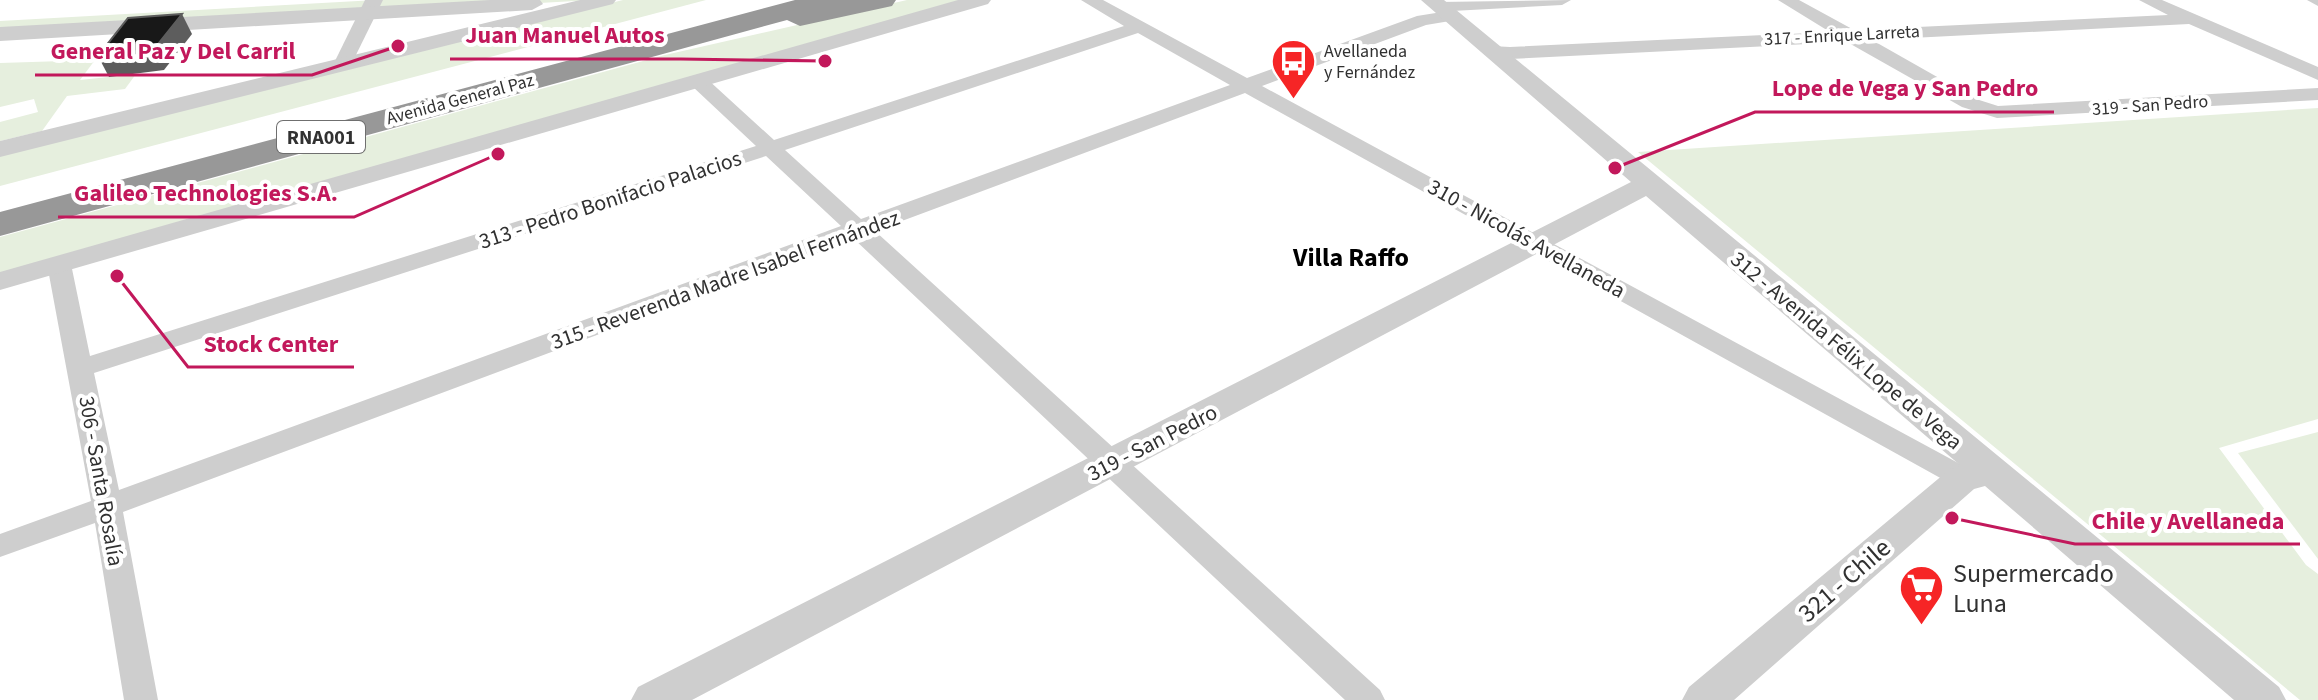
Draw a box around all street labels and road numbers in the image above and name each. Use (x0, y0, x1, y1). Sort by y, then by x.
street label: 317 - Enrique Larreta (1764, 19, 1920, 52)
street label: Avenida General Paz (384, 68, 537, 131)
street label: 319 - San Pedro (2091, 89, 2209, 122)
road number: RNA001 (277, 121, 365, 153)
street label: 313 - Pedro Bonifacio Palacios (475, 142, 746, 258)
street label: 310 - Nicolás Avellaneda (1422, 171, 1631, 307)
street label: 315 - Reverenda Madre Isabel Fernández (547, 202, 904, 358)
street label: 312 - Avenida Félix Lope de Vega (1723, 244, 1969, 458)
street label: 306 - Santa Rosalía (70, 394, 132, 569)
street label: 319 - San Pedro (1082, 396, 1223, 489)
street label: 321 - Chile (1790, 530, 1899, 631)

